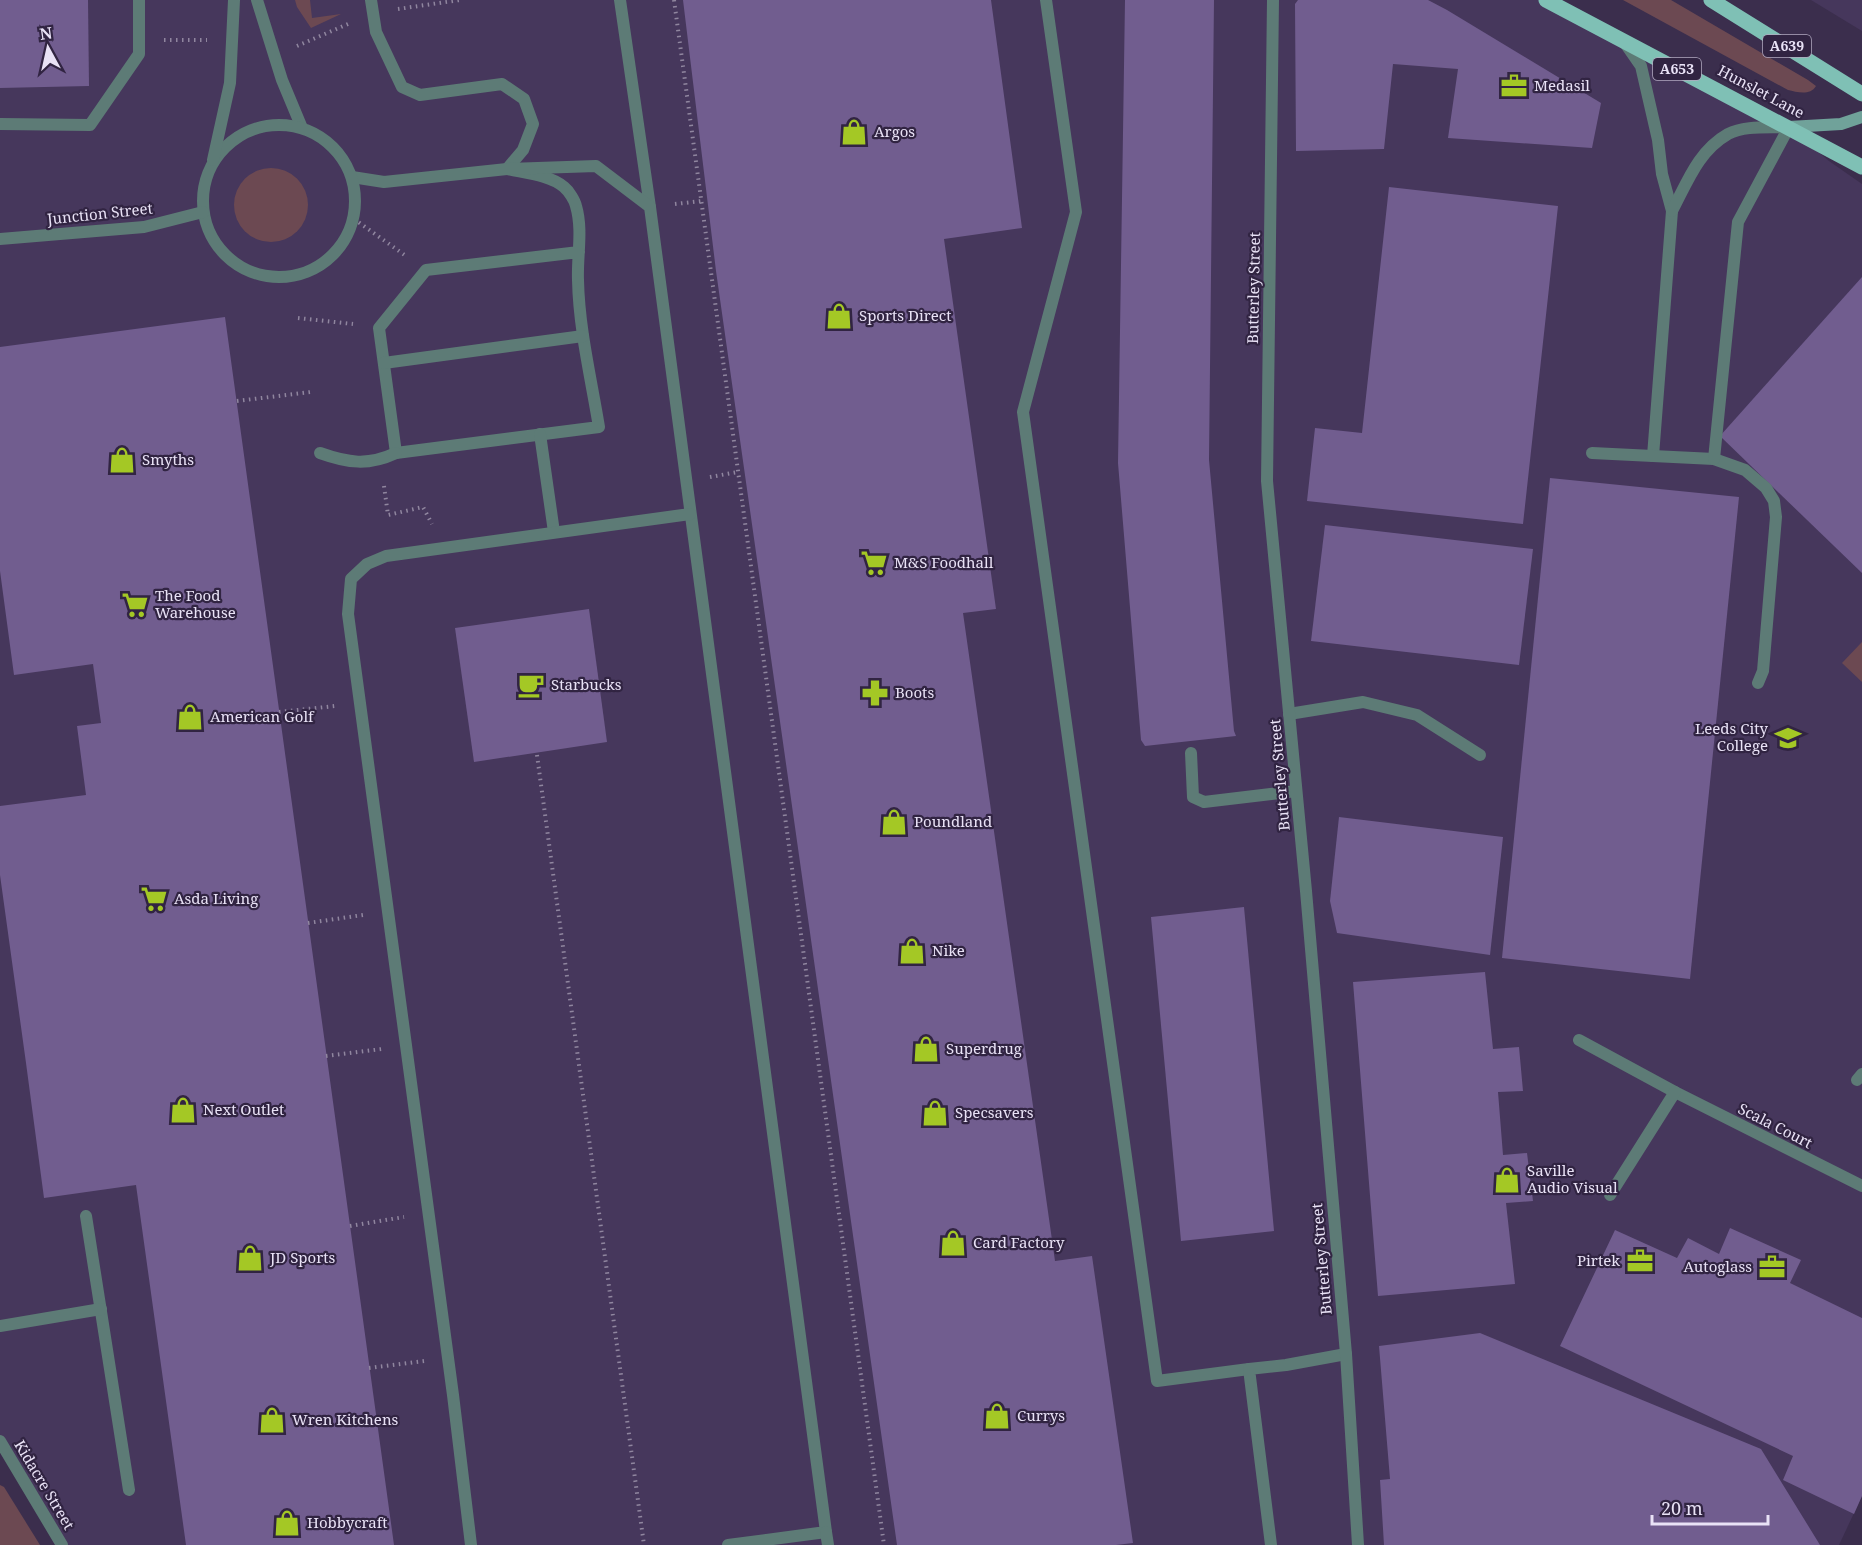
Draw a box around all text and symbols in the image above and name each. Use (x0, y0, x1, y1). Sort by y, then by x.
north arrow (18, 18, 78, 78)
text: N (38, 21, 54, 45)
road number: A639 (1763, 35, 1811, 57)
road number: A653 (1653, 58, 1701, 80)
street label: Hunslet Lane (1715, 60, 1808, 122)
office icon: Medasil (1499, 71, 1529, 101)
place label: Medasil (1534, 75, 1590, 95)
shop icon: Argos (839, 117, 869, 147)
place label: Argos (874, 121, 915, 141)
street label: Junction Street (45, 198, 154, 229)
street label: Butterley Street (1242, 232, 1264, 344)
shop icon: Sports Direct (824, 301, 854, 331)
place label: Sports Direct (859, 305, 952, 325)
shop icon: Smyths (107, 445, 137, 475)
place label: Smyths (142, 449, 194, 469)
supermarket icon: M&S Foodhall (859, 548, 889, 578)
place label: M&S Foodhall (894, 552, 994, 572)
place label: The Food Warehouse (155, 585, 236, 622)
supermarket icon: The Food Warehouse (120, 590, 150, 620)
cafe icon: Starbucks (516, 670, 546, 700)
place label: Starbucks (551, 674, 622, 694)
pharmacy icon: Boots (860, 678, 890, 708)
place label: Boots (895, 682, 934, 702)
shop icon: American Golf (175, 702, 205, 732)
place label: American Golf (210, 706, 315, 726)
street label: Butterley Street (1264, 718, 1294, 832)
place label: Leeds City College (1695, 718, 1769, 755)
school or university icon: Leeds City College (1773, 723, 1803, 753)
shop icon: Poundland (879, 807, 909, 837)
place label: Poundland (914, 811, 992, 831)
supermarket icon: Asda Living (139, 884, 169, 914)
place label: Asda Living (174, 888, 258, 908)
shop icon: Nike (897, 936, 927, 966)
place label: Nike (932, 940, 965, 960)
shop icon: Superdrug (911, 1034, 941, 1064)
place label: Superdrug (946, 1038, 1022, 1058)
shop icon: Next Outlet (168, 1095, 198, 1125)
shop icon: Specsavers (920, 1098, 950, 1128)
street label: Scala Court (1735, 1098, 1816, 1152)
place label: Next Outlet (203, 1099, 284, 1119)
place label: Specsavers (955, 1102, 1034, 1122)
place label: Saville Audio Visual (1527, 1160, 1618, 1197)
shop icon: Saville Audio Visual (1492, 1165, 1522, 1195)
street label: Butterley Street (1306, 1202, 1336, 1316)
shop icon: Card Factory (938, 1228, 968, 1258)
place label: Card Factory (973, 1232, 1065, 1252)
shop icon: JD Sports (235, 1243, 265, 1273)
office icon: Pirtek (1625, 1246, 1655, 1276)
place label: JD Sports (269, 1247, 336, 1267)
place label: Pirtek (1577, 1250, 1620, 1270)
office icon: Autoglass (1757, 1252, 1787, 1282)
place label: Autoglass (1684, 1256, 1752, 1276)
shop icon: Currys (982, 1401, 1012, 1431)
shop icon: Wren Kitchens (257, 1405, 287, 1435)
place label: Currys (1017, 1405, 1065, 1425)
place label: Wren Kitchens (292, 1409, 399, 1429)
street label: Kidacre Street (10, 1436, 79, 1533)
scale bar (1652, 1488, 1768, 1526)
text: 20 m (1661, 1496, 1703, 1520)
shop icon: Hobbycraft (272, 1508, 302, 1538)
place label: Hobbycraft (307, 1512, 388, 1532)

